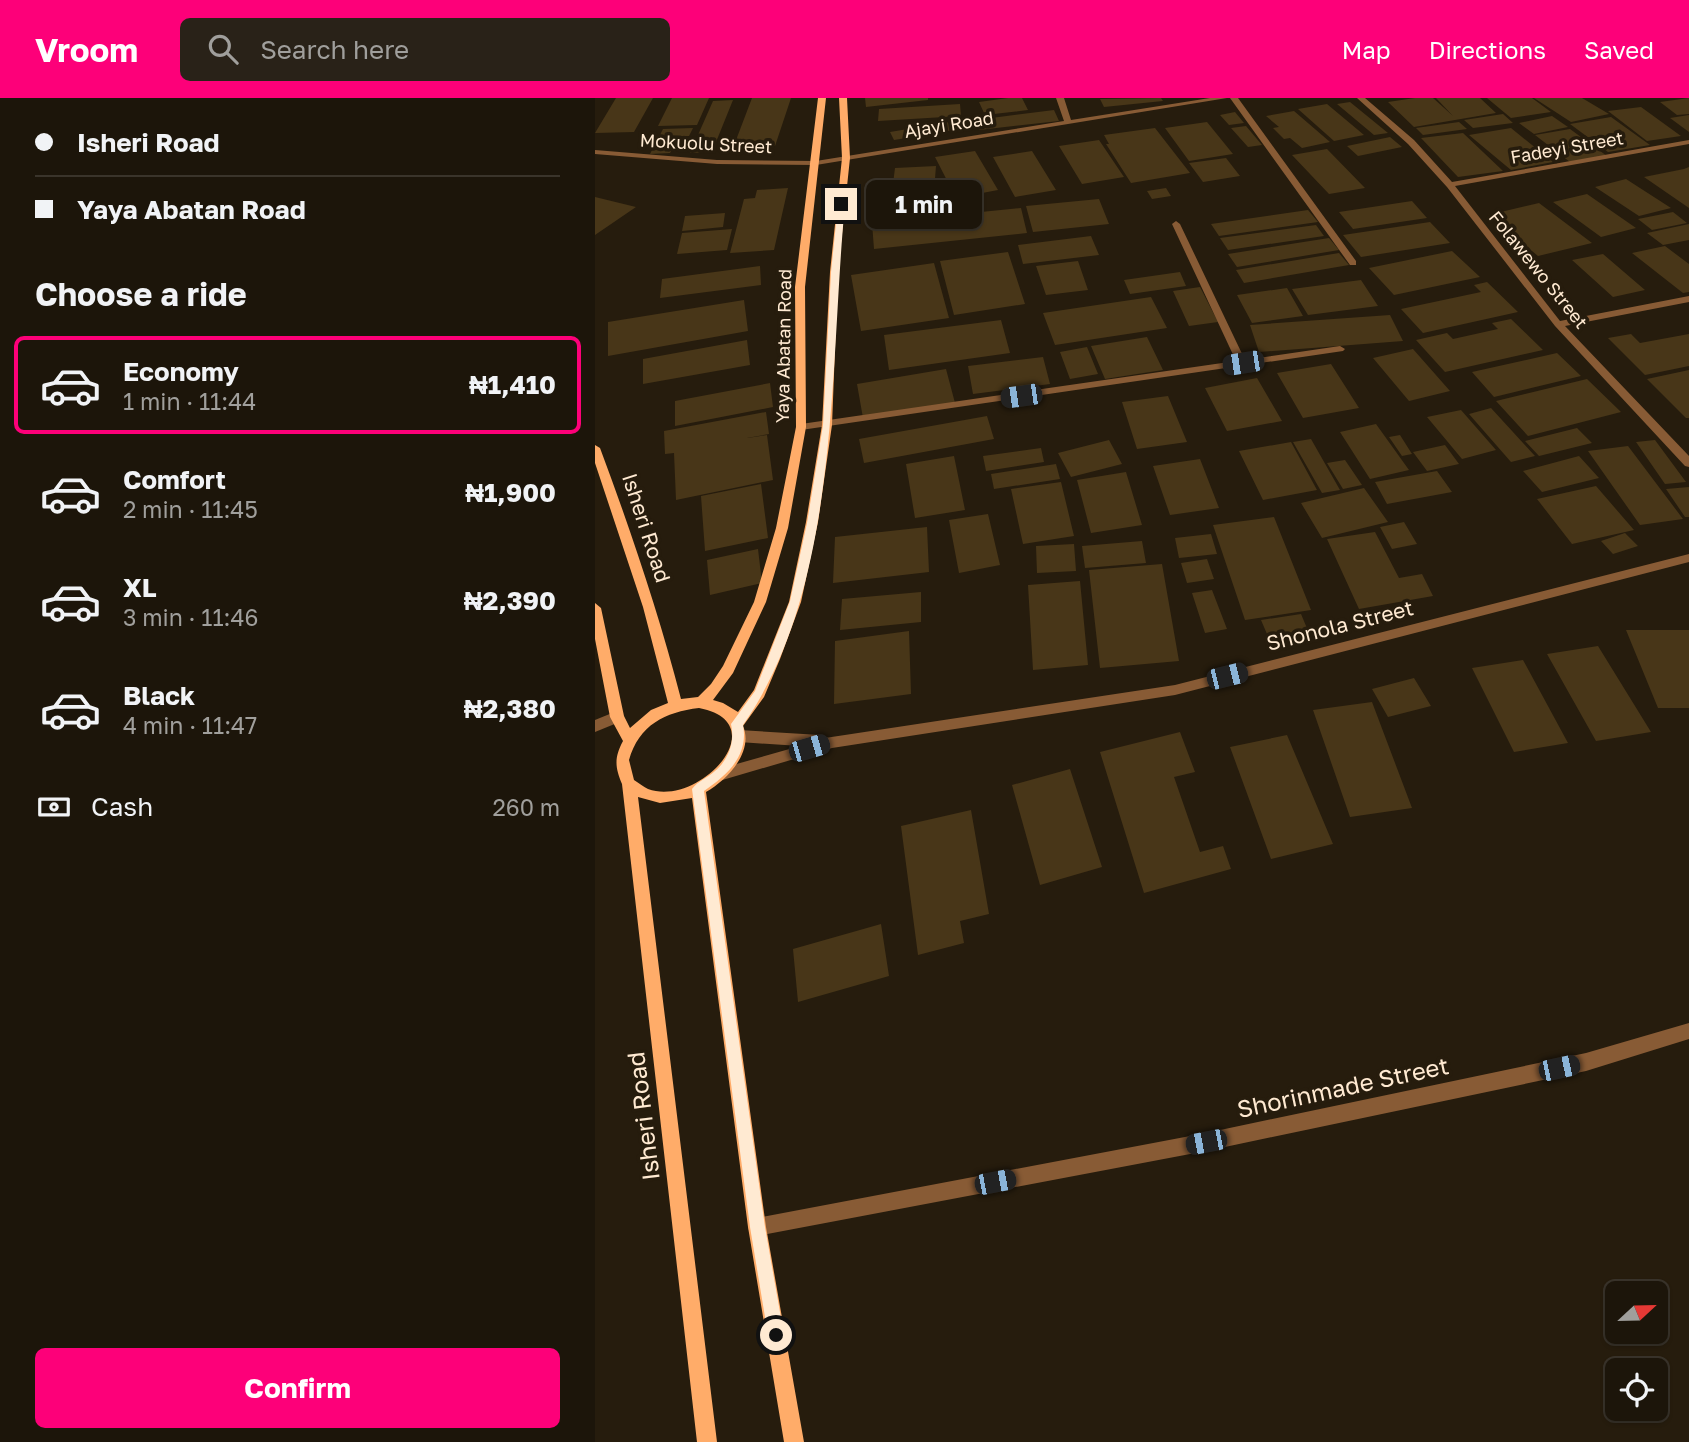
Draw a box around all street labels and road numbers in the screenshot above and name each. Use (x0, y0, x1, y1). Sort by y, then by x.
street label: Ajayi Road (903, 106, 995, 142)
street label: Fadeyi Street (1509, 126, 1625, 168)
street label: Mokuolu Street (639, 129, 773, 157)
street label: Folawewo Street (1485, 206, 1593, 333)
street label: Yaya Abatan Road (771, 269, 795, 423)
street label: Isheri Road (617, 470, 677, 586)
street label: Shonola Street (1264, 594, 1416, 656)
street label: Isheri Road (620, 1050, 665, 1182)
street label: Shorinmade Street (1234, 1050, 1451, 1123)

